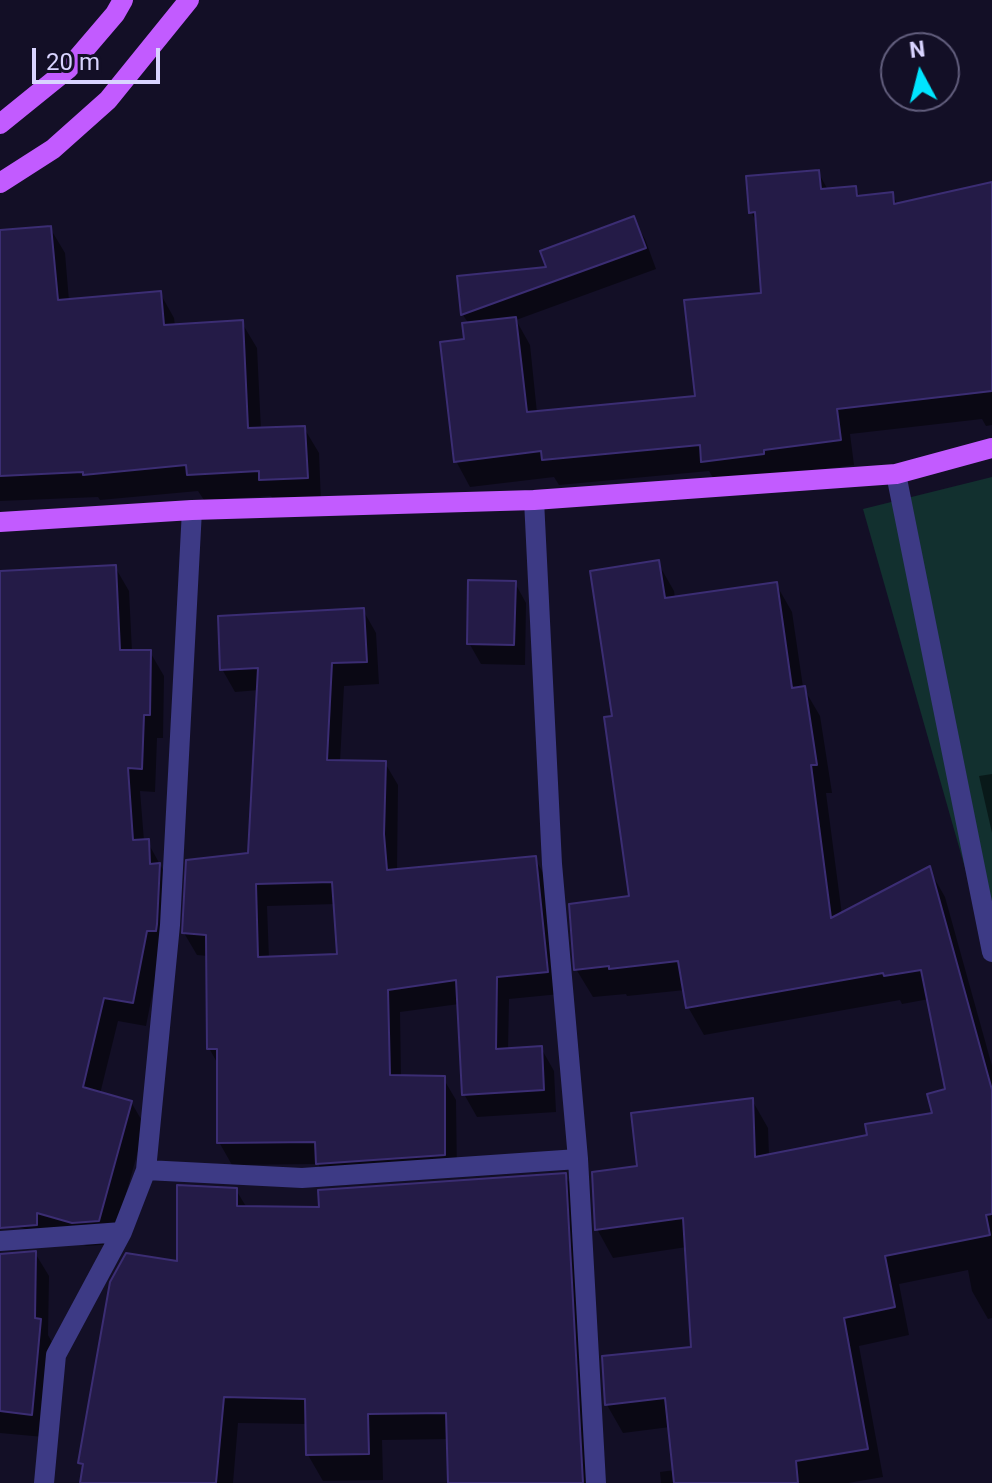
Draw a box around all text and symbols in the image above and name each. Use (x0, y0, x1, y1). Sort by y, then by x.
scale bar (36, 32, 164, 82)
north arrow (880, 32, 960, 112)
text: N (908, 36, 926, 63)
text: 20 m (46, 48, 100, 76)

